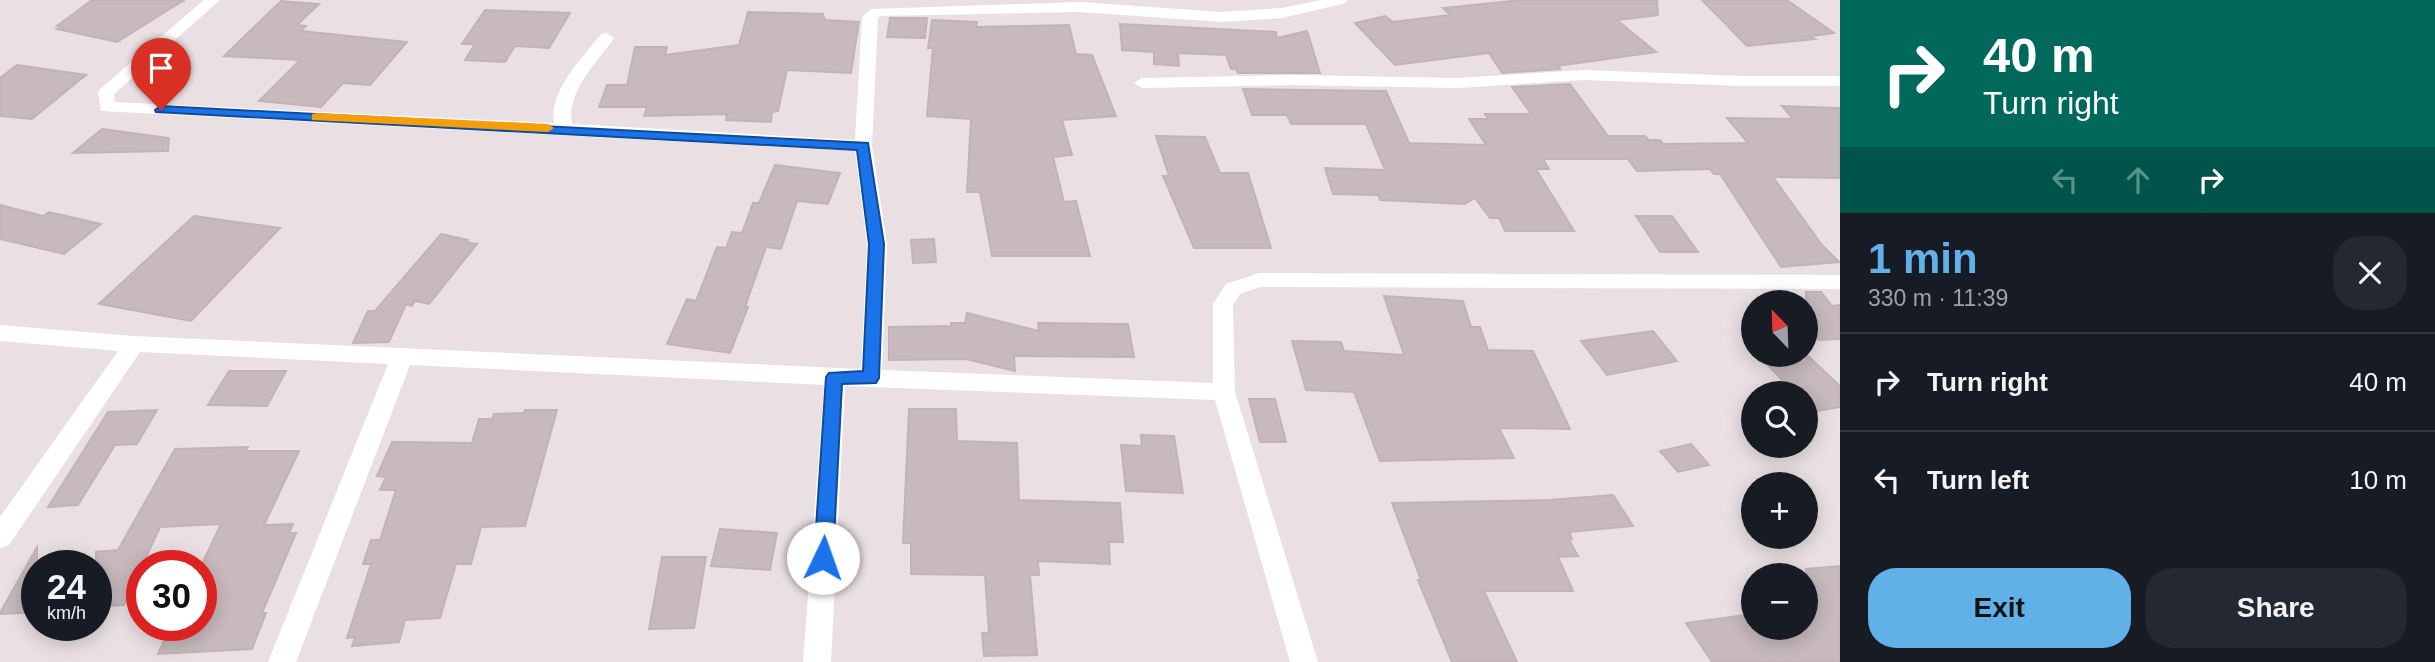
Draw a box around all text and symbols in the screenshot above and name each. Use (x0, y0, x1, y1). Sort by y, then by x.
icon: right (1868, 28, 1959, 119)
text: 40 m (1983, 28, 2095, 82)
pin (131, 38, 191, 110)
icon: arrive (142, 49, 180, 87)
text: Turn right (1983, 85, 2119, 121)
icon: left (2046, 161, 2084, 199)
icon: ahead (2119, 161, 2157, 199)
icon: right (2192, 161, 2230, 199)
text: 1 min (1868, 235, 1978, 282)
button: close (2333, 236, 2407, 310)
text: 330 m · 11:39 (1868, 285, 2008, 311)
north arrow (1741, 290, 1818, 368)
map controls (1741, 290, 1818, 640)
icon: right (1868, 363, 1906, 401)
text: Turn right (1927, 367, 2048, 397)
text: 40 m (2349, 367, 2407, 397)
button: search (1741, 381, 1818, 458)
icon: left (1868, 461, 1906, 499)
text: Turn left (1927, 465, 2029, 495)
text: 10 m (2349, 465, 2407, 495)
button: + (1741, 472, 1818, 549)
position arrow (786, 521, 860, 595)
speed limit sign: 30 (126, 550, 217, 641)
button: − (1741, 563, 1818, 640)
text: 24 (47, 567, 86, 606)
button: Exit (1868, 568, 2131, 648)
button: Share (2145, 568, 2407, 648)
text: km/h (47, 603, 86, 623)

